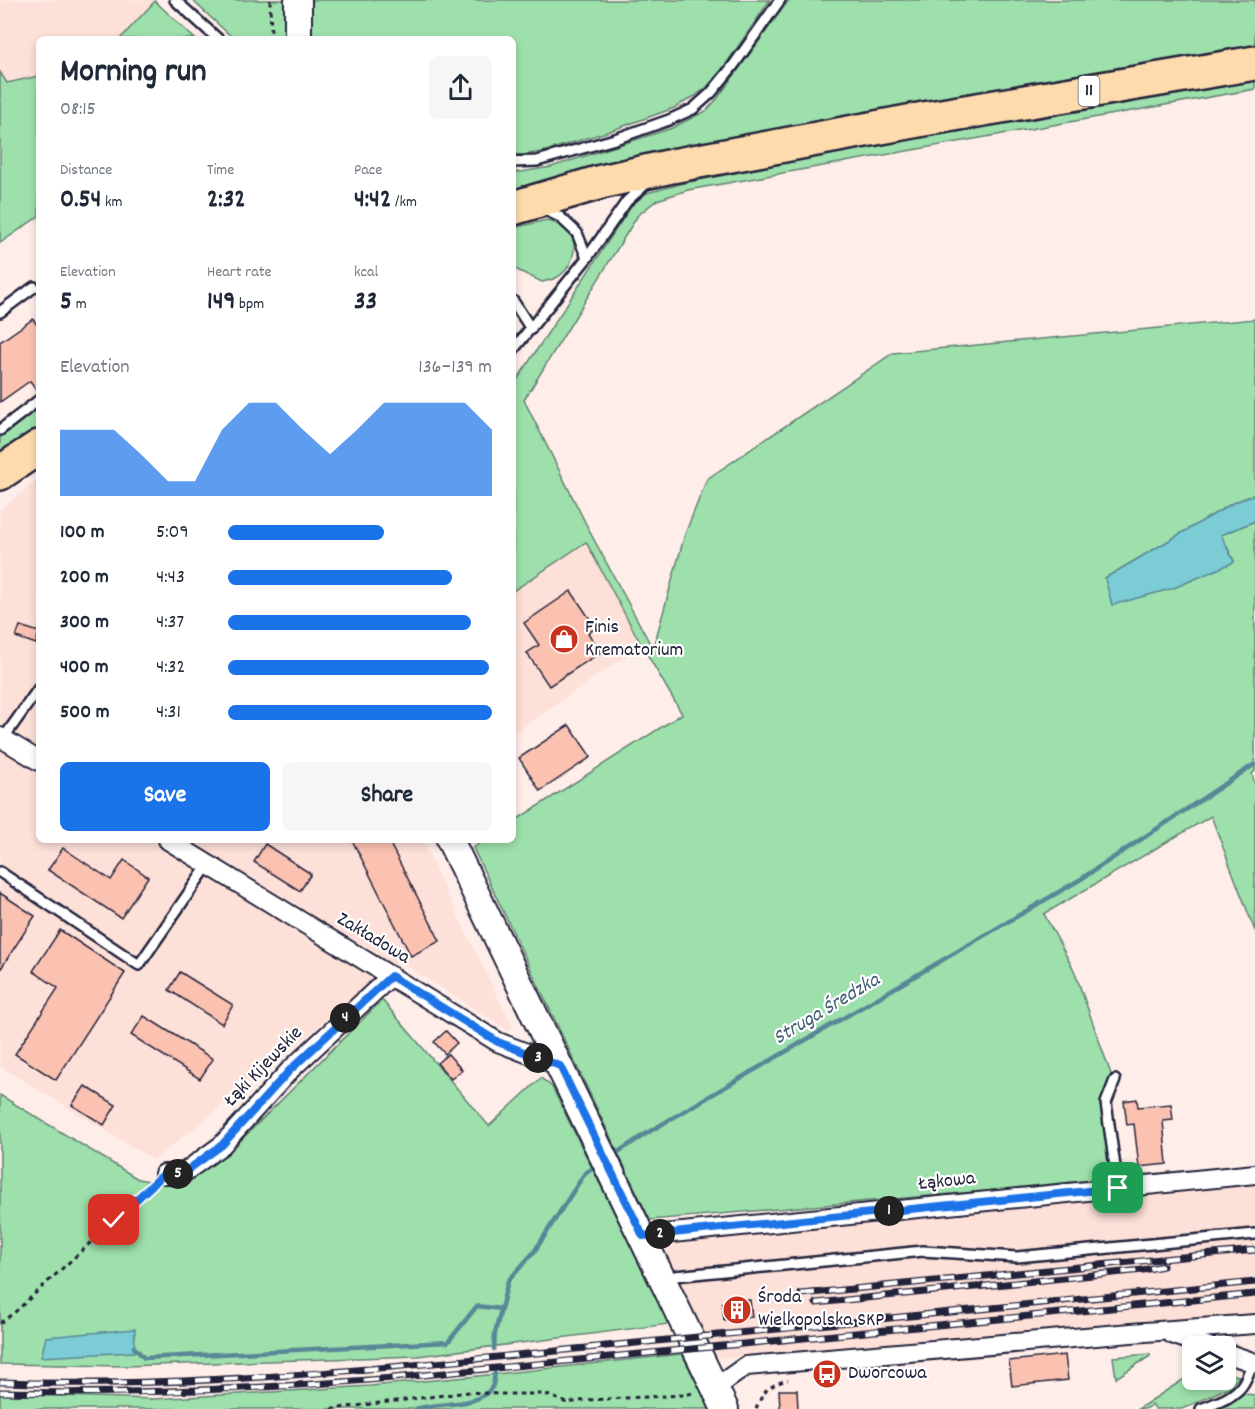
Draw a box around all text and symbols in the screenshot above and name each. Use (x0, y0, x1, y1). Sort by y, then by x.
text: Morning run (60, 50, 207, 97)
button: share (429, 56, 492, 119)
road number: 11 (1078, 76, 1100, 106)
text: 08:15 (60, 96, 96, 124)
text: Distance (60, 159, 112, 182)
text: Time (207, 159, 234, 182)
text: Pace (354, 159, 382, 182)
text: 0.54 (60, 182, 101, 219)
text: 2:32 (207, 182, 246, 219)
text: 4:42 (354, 182, 391, 219)
text: km (101, 191, 123, 214)
text: /km (391, 191, 417, 214)
text: Elevation (60, 261, 116, 284)
text: Heart rate (207, 261, 272, 284)
text: kcal (354, 261, 378, 284)
text: 5 (60, 284, 72, 321)
text: 149 (207, 284, 235, 321)
text: 33 (354, 284, 377, 321)
text: m (72, 293, 87, 316)
text: bpm (235, 293, 264, 316)
text: Elevation (60, 354, 130, 382)
text: 136–139 m (418, 354, 492, 382)
text: 100 m (60, 519, 105, 547)
text: 5:09 (156, 519, 189, 547)
text: 200 m (60, 564, 109, 592)
text: 4:43 (156, 564, 185, 592)
text: 300 m (60, 609, 109, 637)
text: 4:37 (156, 609, 184, 637)
place label: Finis Krematorium (585, 614, 683, 665)
shop icon: Finis Krematorium (548, 623, 580, 655)
text: 400 m (60, 654, 108, 682)
text: 4:32 (156, 654, 185, 682)
text: 500 m (60, 699, 109, 727)
text: 4:31 (156, 699, 181, 727)
button: Save (60, 762, 270, 831)
button: Share (282, 762, 492, 831)
street label: Zakładowa (331, 906, 416, 972)
water label: Struga Średzka (768, 966, 887, 1054)
pin: 4 (330, 1003, 360, 1033)
text: 4 (342, 1006, 348, 1029)
street label: Łąki Kijewskie (218, 1020, 310, 1114)
pin: 3 (523, 1043, 553, 1073)
text: 3 (534, 1046, 542, 1069)
pin: 5 (163, 1159, 193, 1189)
text: 5 (174, 1162, 182, 1185)
pin (1092, 1162, 1143, 1213)
street label: Łąkowa (916, 1165, 977, 1199)
icon: arrive (1101, 1171, 1134, 1204)
pin (88, 1194, 139, 1245)
pin: 1 (874, 1196, 904, 1226)
text: 1 (887, 1199, 891, 1222)
icon: check (97, 1203, 130, 1236)
pin: 2 (645, 1219, 675, 1249)
text: 2 (657, 1222, 664, 1245)
place label: Środa Wielkopolska SKP (758, 1284, 884, 1335)
building icon: Środa Wielkopolska SKP (721, 1294, 753, 1326)
map controls (1182, 1336, 1236, 1390)
button: layers (1182, 1336, 1236, 1390)
bus stop icon: Dworcowa (811, 1358, 843, 1390)
place label: Dworcowa (848, 1360, 927, 1388)

